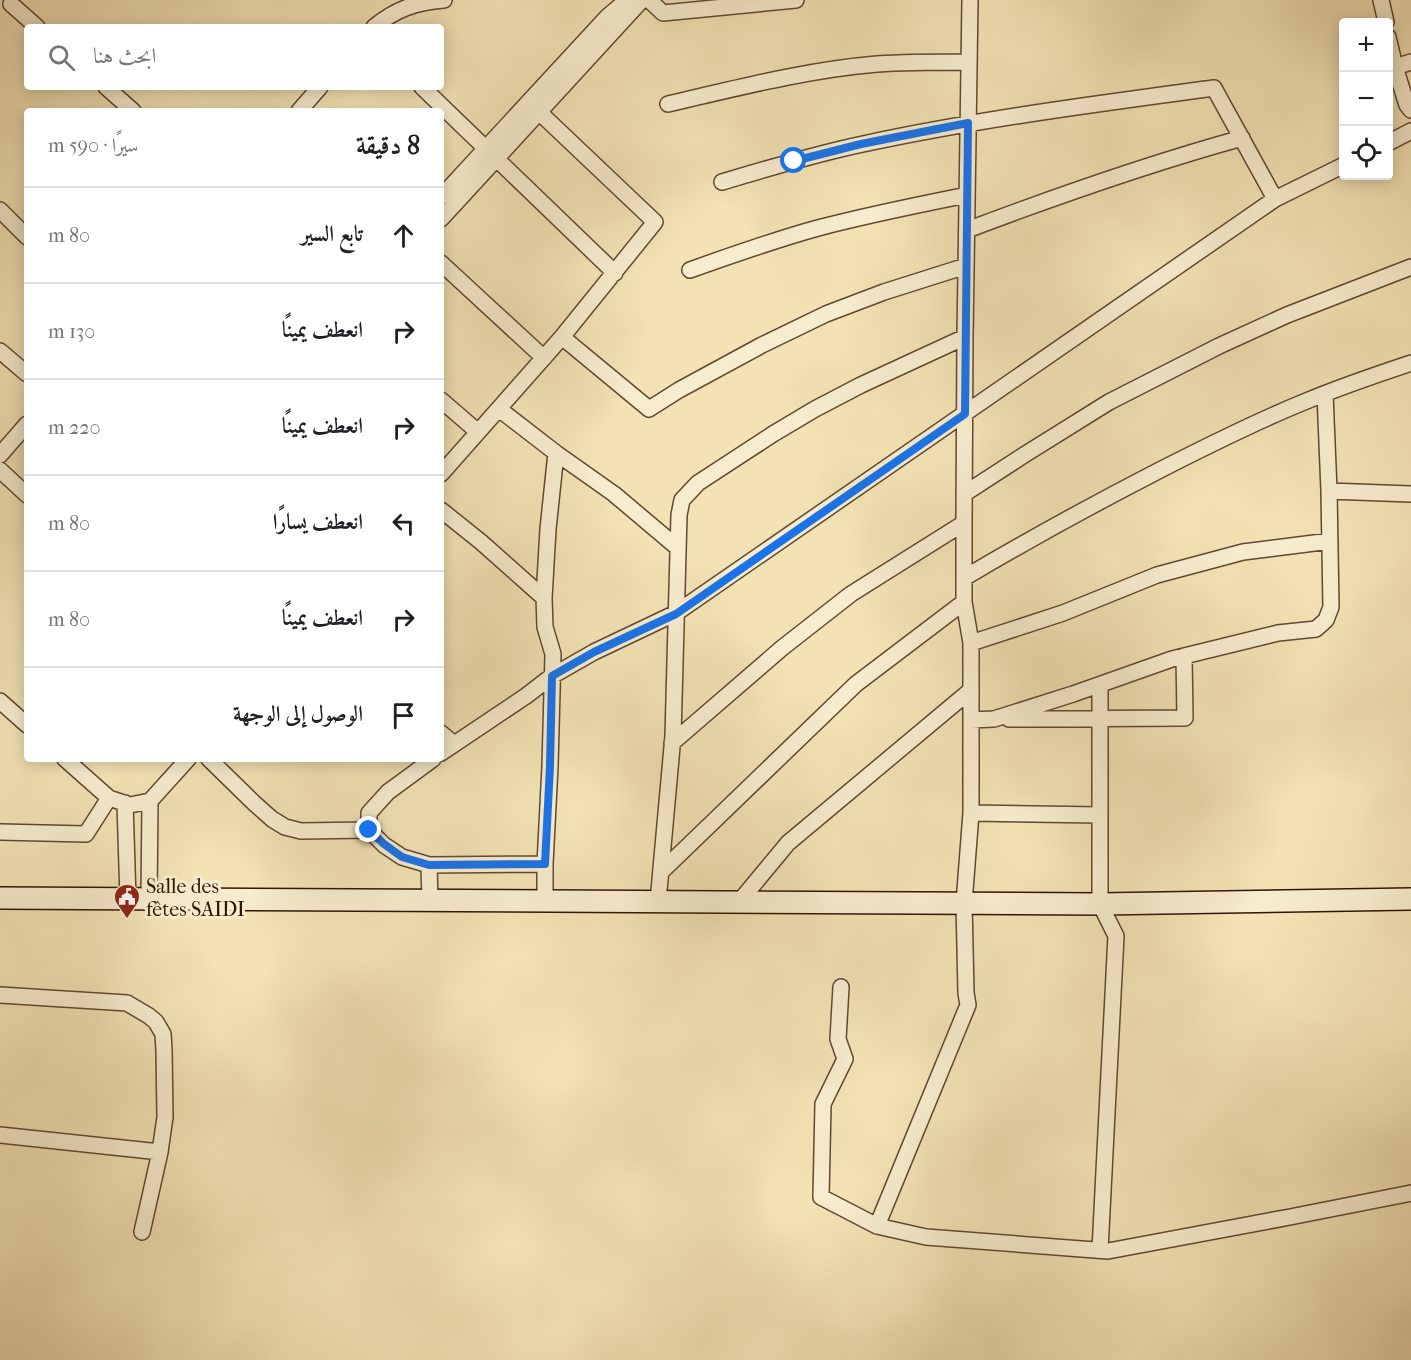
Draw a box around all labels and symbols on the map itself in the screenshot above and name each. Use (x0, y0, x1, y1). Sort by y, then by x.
route start (780, 147, 806, 173)
route end (355, 816, 381, 842)
place label: Salle des fêtes SAIDI (146, 875, 245, 921)
public building icon: Salle des fêtes SAIDI (112, 882, 142, 920)

